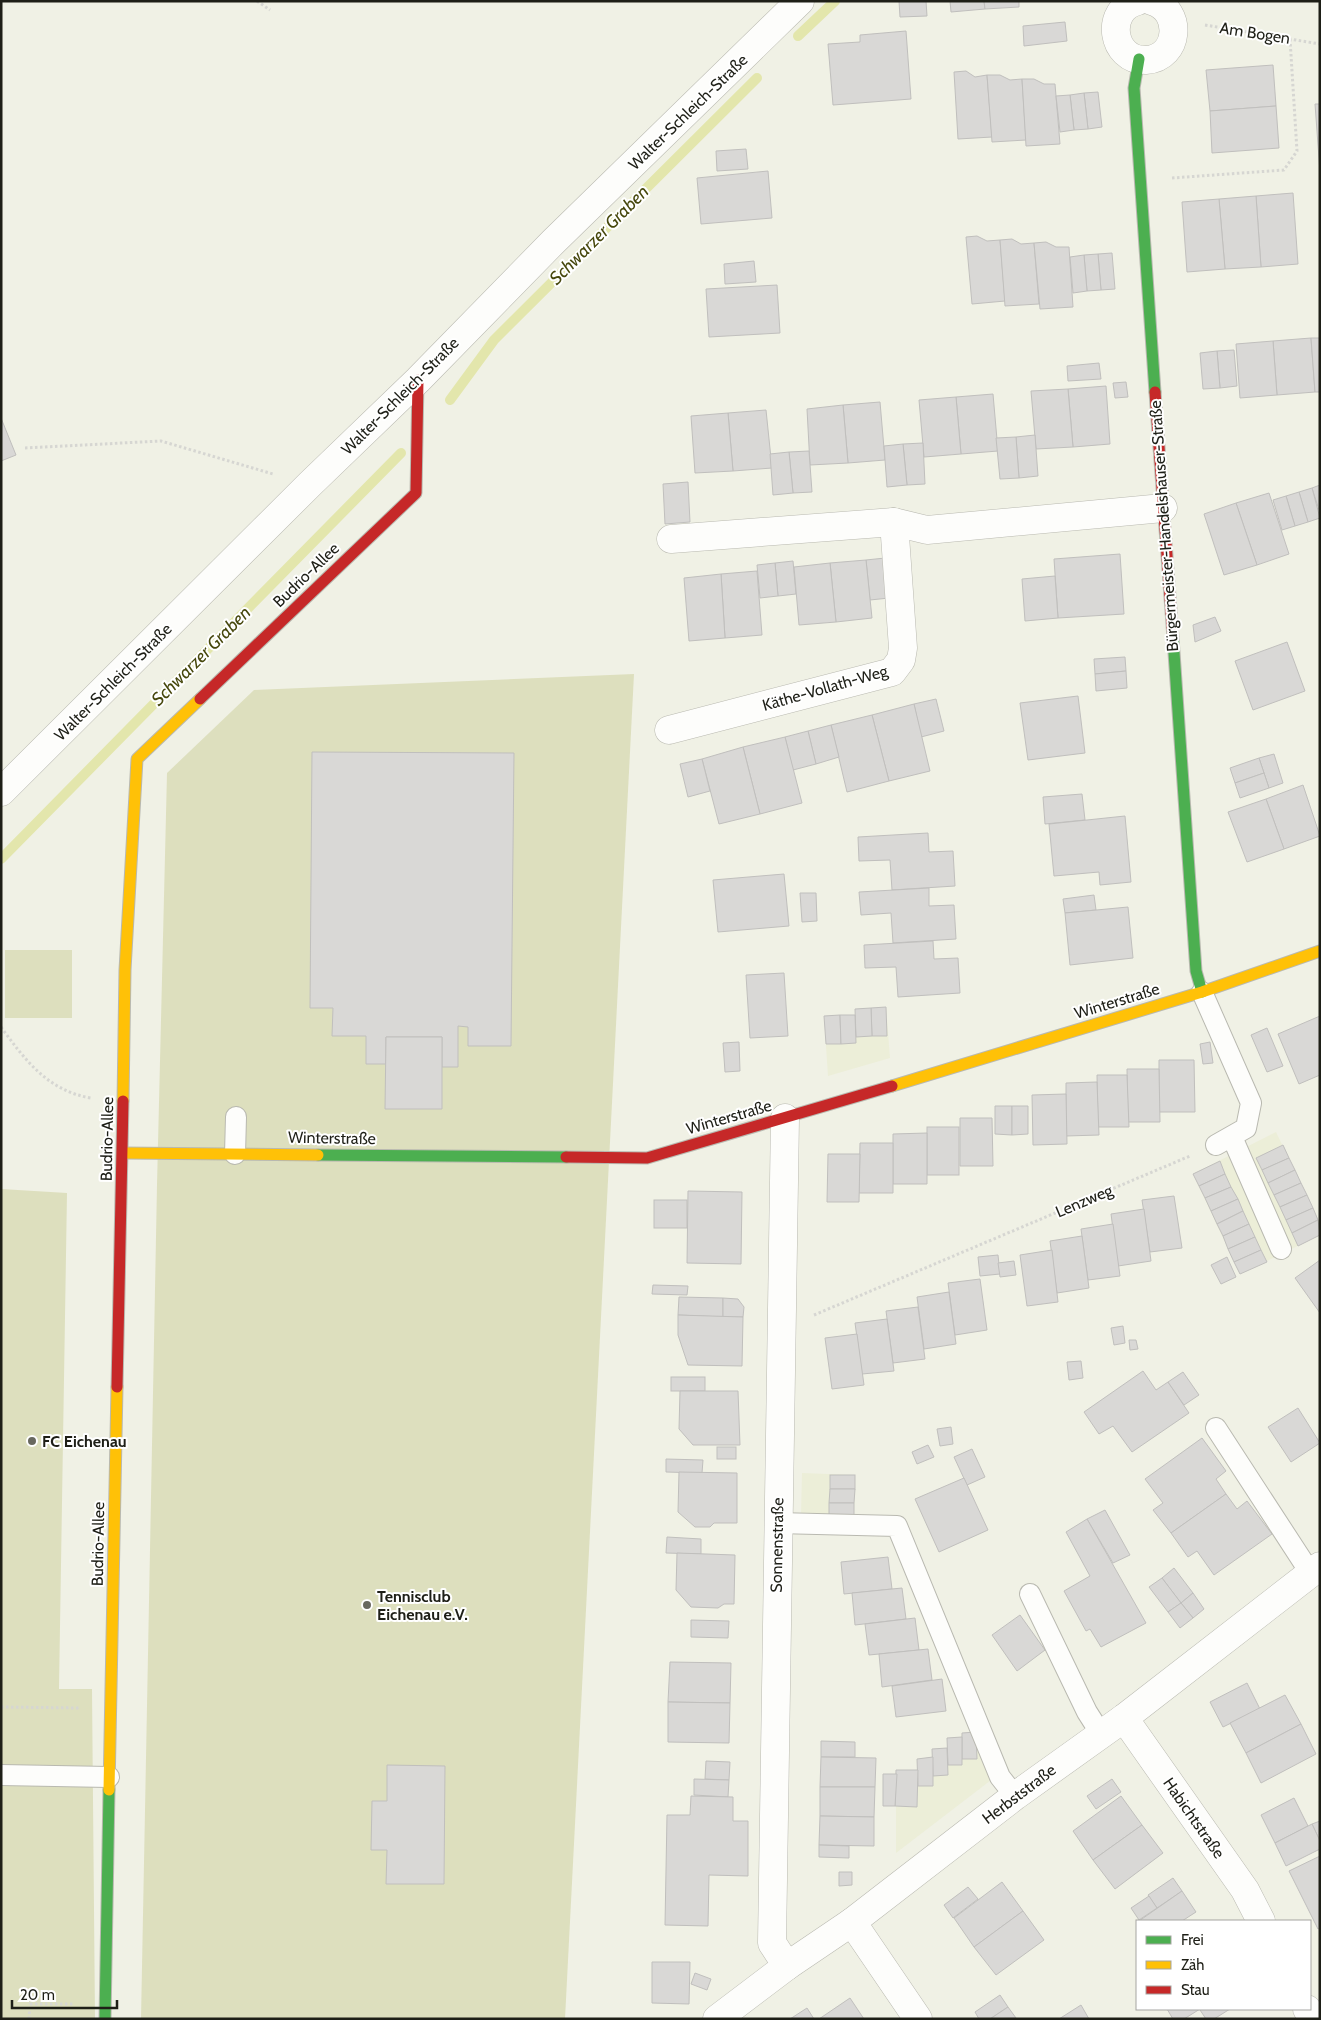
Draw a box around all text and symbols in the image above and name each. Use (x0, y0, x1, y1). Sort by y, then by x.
street label: Am Bogen (1218, 18, 1292, 48)
street label: Walter-Schleich-Straße (624, 50, 752, 174)
water label: Schwarzer Graben (545, 181, 653, 289)
street label: Walter-Schleich-Straße (337, 333, 463, 459)
street label: Bürgermeister-Handelshauser-Straße (1146, 400, 1182, 652)
street label: Budrio-Allee (269, 539, 343, 611)
water label: Schwarzer Graben (147, 602, 255, 710)
street label: Walter-Schleich-Straße (50, 619, 176, 745)
street label: Käthe-Vollath-Weg (760, 661, 891, 715)
street label: Winterstraße (1072, 979, 1162, 1023)
street label: Winterstraße (684, 1096, 774, 1138)
street label: Budrio-Allee (97, 1097, 117, 1181)
street label: Winterstraße (288, 1128, 376, 1148)
street label: Lenzweg (1053, 1180, 1116, 1222)
place label: FC Eichenau (42, 1432, 127, 1451)
marker: FC Eichenau (26, 1435, 38, 1447)
street label: Sonnenstraße (767, 1497, 787, 1593)
street label: Budrio-Allee (88, 1502, 108, 1586)
place label: Tennisclub Eichenau e.V. (377, 1587, 468, 1624)
marker: Tennisclub Eichenau e.V. (361, 1599, 373, 1611)
street label: Herbststraße (978, 1760, 1060, 1828)
street label: Habichtstraße (1159, 1774, 1229, 1862)
legend (1136, 1920, 1311, 2010)
text: Frei (1181, 1931, 1204, 1949)
text: Zäh (1181, 1956, 1204, 1974)
scale bar (12, 1978, 118, 2010)
text: Stau (1181, 1981, 1210, 1999)
text: 20 m (20, 1986, 55, 2004)

